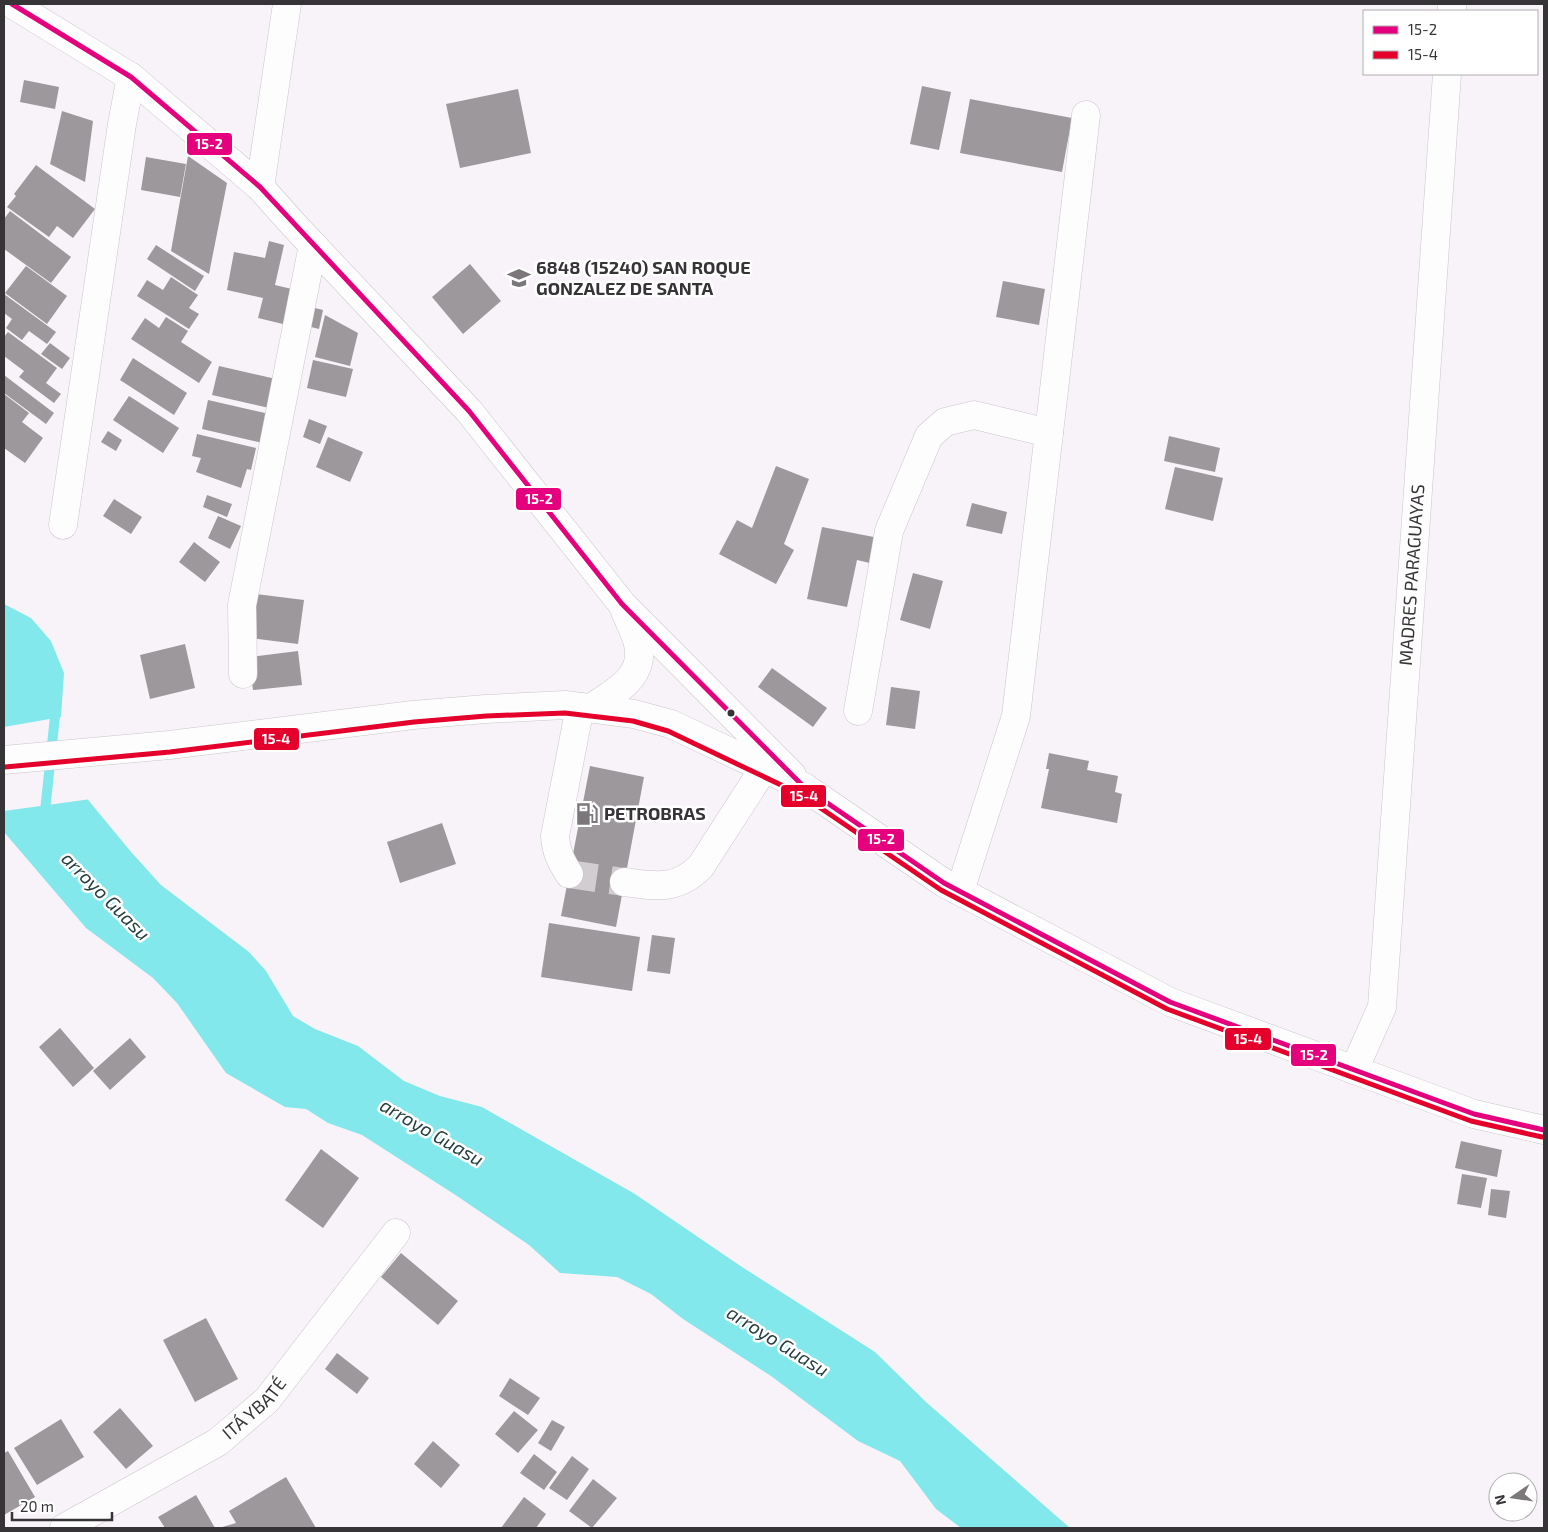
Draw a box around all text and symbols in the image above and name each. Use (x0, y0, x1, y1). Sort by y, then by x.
legend (1363, 10, 1538, 75)
text: 15-2 (1408, 20, 1437, 38)
text: 15-4 (1408, 45, 1438, 63)
line badge: 15-2 (186, 132, 233, 156)
text: 15-2 (195, 135, 223, 152)
place label: 6848 (15240) SAN ROQUE GONZALEZ DE SANTA (536, 256, 751, 299)
school or university icon: 6848 (15240) SAN ROQUE GONZALEZ DE SANTA (506, 265, 532, 291)
street label: MADRES PARAGUAYAS (1394, 483, 1428, 666)
line badge: 15-2 (515, 487, 562, 511)
text: 15-2 (525, 490, 553, 507)
unlabelled marker (726, 708, 736, 718)
line badge: 15-4 (253, 727, 300, 751)
text: 15-4 (262, 730, 290, 747)
line badge: 15-4 (780, 784, 827, 808)
text: 15-4 (790, 787, 818, 804)
fuel station icon: PETROBRAS (574, 801, 600, 827)
place label: PETROBRAS (604, 802, 706, 824)
line badge: 15-2 (857, 828, 905, 852)
text: 15-2 (867, 830, 895, 847)
water label: arroyo Guasu (57, 847, 155, 945)
line badge: 15-4 (1224, 1027, 1272, 1051)
text: 15-4 (1234, 1030, 1262, 1047)
line badge: 15-2 (1290, 1043, 1337, 1067)
text: 15-2 (1300, 1046, 1328, 1063)
water label: arroyo Guasu (376, 1093, 488, 1171)
water label: arroyo Guasu (723, 1300, 833, 1382)
street label: ITÁ YBATÉ (217, 1373, 290, 1444)
north arrow (1488, 1472, 1538, 1522)
scale bar (12, 1490, 112, 1522)
text: N (1490, 1493, 1509, 1507)
text: 20 m (20, 1497, 54, 1515)

